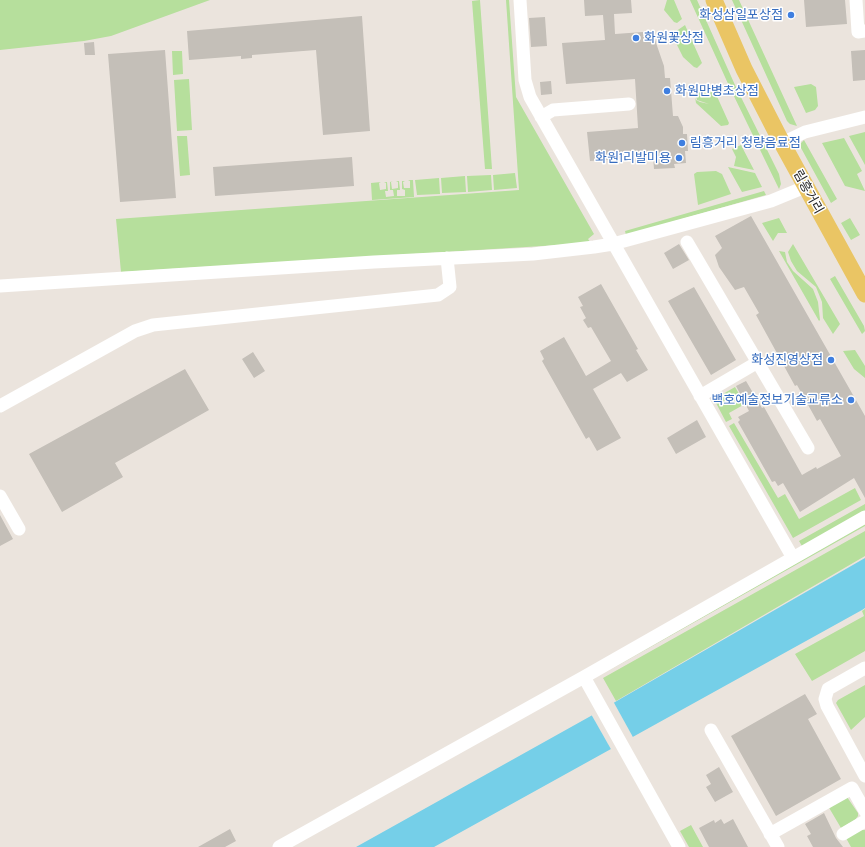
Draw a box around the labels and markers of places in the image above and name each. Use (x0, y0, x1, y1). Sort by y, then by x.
place label: 화성삼일포상점 (699, 7, 783, 23)
marker: 화성삼일포상점 (786, 10, 796, 20)
place label: 화원꽃상점 (644, 30, 704, 46)
marker: 화원꽃상점 (631, 33, 641, 43)
place label: 화원만병초상점 (675, 83, 759, 99)
marker: 화원만병초상점 (662, 86, 672, 96)
place label: 림흥거리 청량음료점 (690, 135, 801, 151)
marker: 림흥거리 청량음료점 (677, 138, 687, 148)
place label: 화원1리발미용 (595, 150, 671, 166)
marker: 화원1리발미용 (674, 153, 684, 163)
place label: 화성진영상점 (751, 352, 823, 368)
marker: 화성진영상점 (826, 355, 836, 365)
place label: 백호예술정보기술교류소 (711, 392, 843, 408)
marker: 백호예술정보기술교류소 (846, 395, 856, 405)

